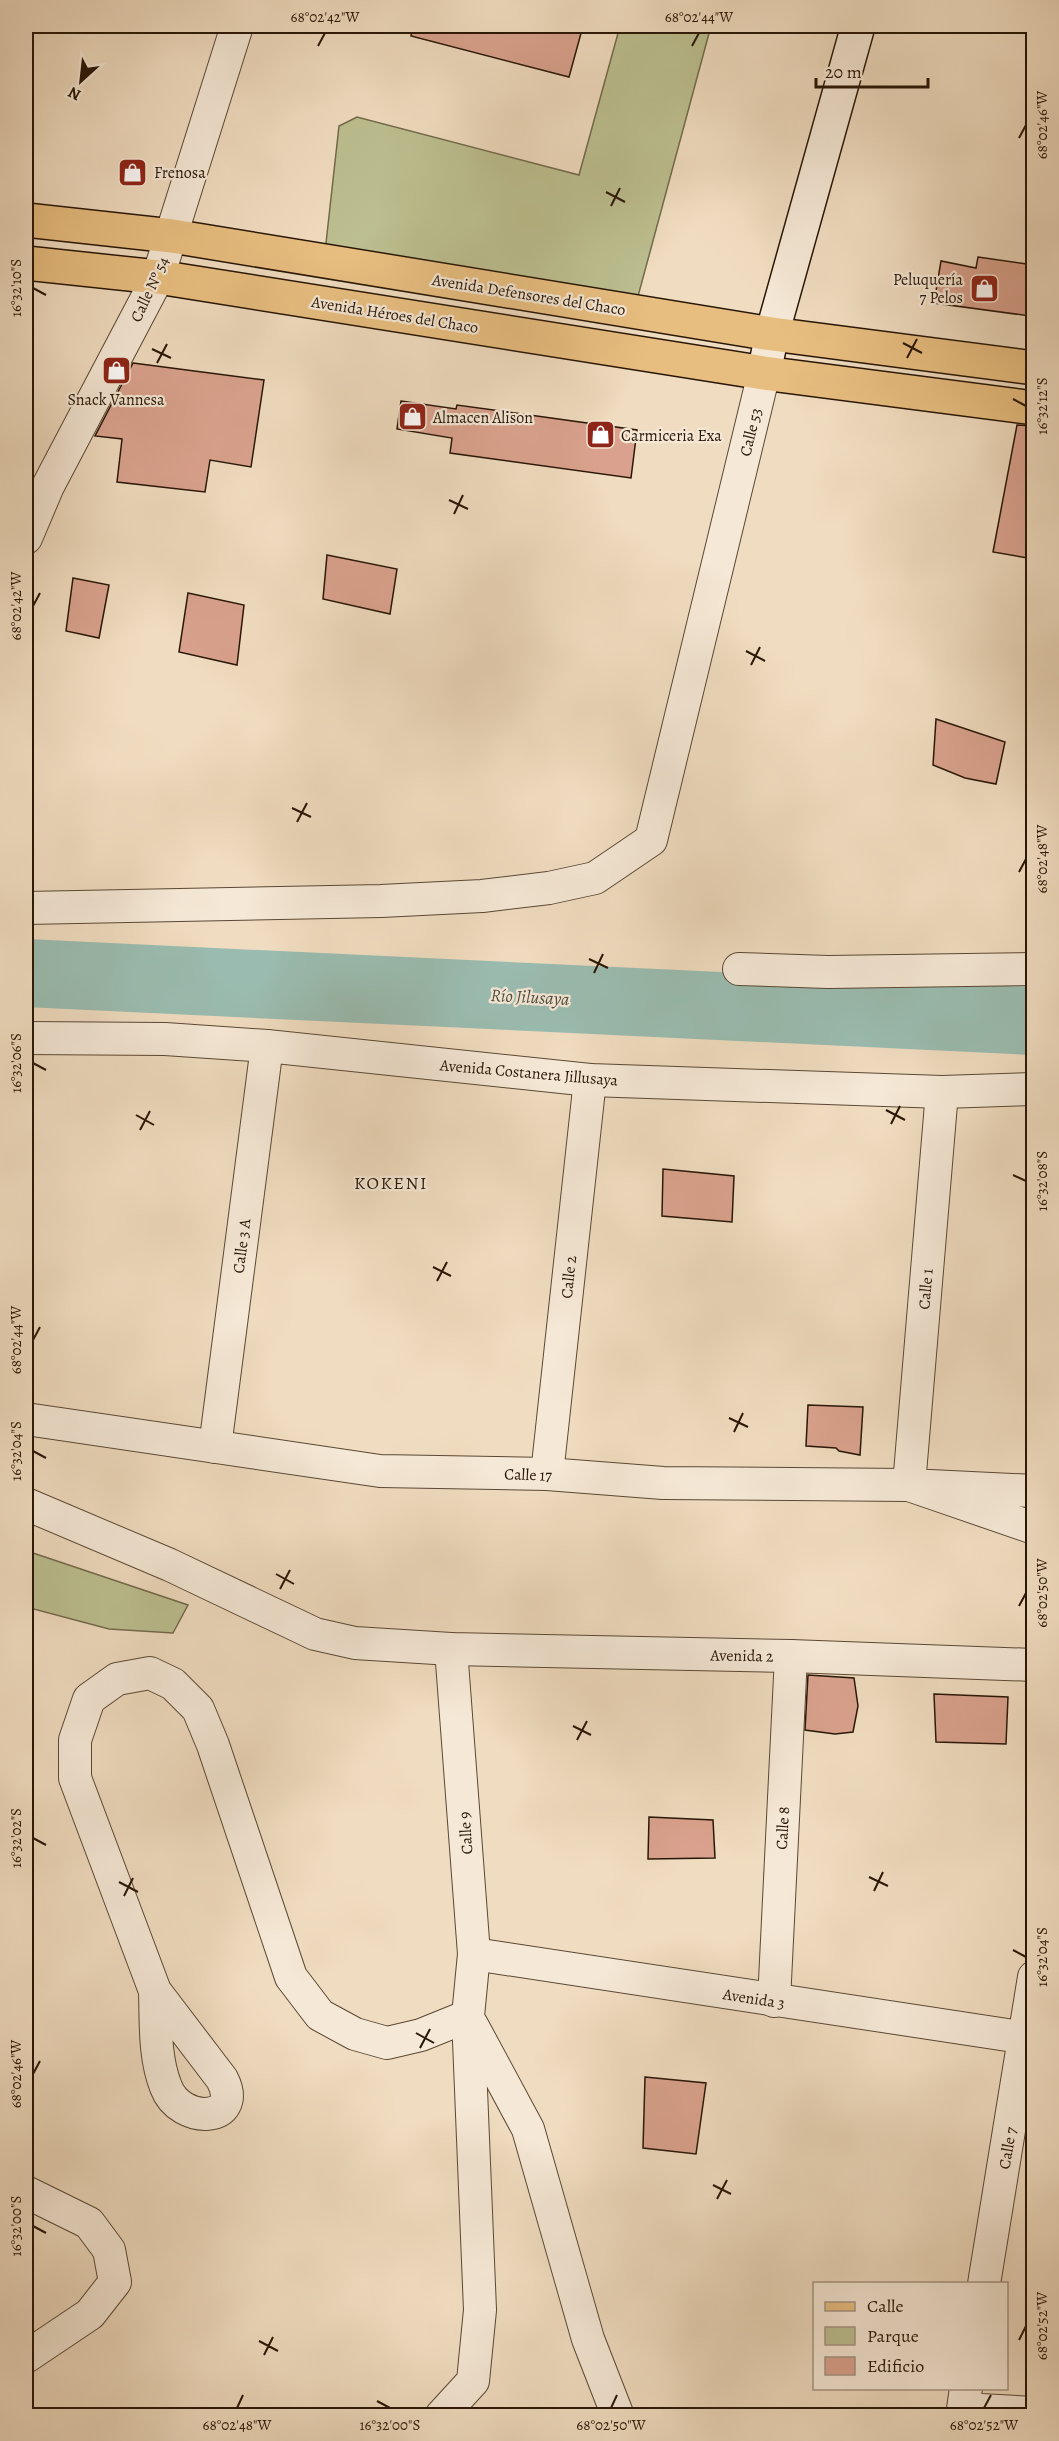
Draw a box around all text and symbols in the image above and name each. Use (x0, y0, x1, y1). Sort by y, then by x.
text: 68°02'42"W (291, 7, 359, 27)
text: 68°02'44"W (665, 7, 733, 27)
north arrow (51, 51, 111, 111)
scale bar (816, 51, 928, 89)
text: 20 m (825, 60, 862, 84)
text: N (64, 81, 85, 106)
text: 68°02'46"W (1032, 91, 1052, 159)
shop icon: Frenosa (117, 156, 149, 188)
place label: Frenosa (154, 162, 206, 184)
street label: Calle Nº 54 (125, 253, 175, 326)
text: 16°32'10"S (6, 259, 26, 317)
street label: Avenida Defensores del Chaco (430, 269, 627, 321)
place label: Peluquería 7 Pelos (893, 269, 964, 309)
shop icon: Peluquería 7 Pelos (968, 272, 1000, 304)
street label: Avenida Héroes del Chaco (309, 291, 480, 339)
shop icon: Snack Vannesa (100, 355, 132, 387)
text: 16°32'12"S (1032, 377, 1052, 435)
place label: Snack Vannesa (68, 389, 165, 411)
shop icon: Almacen Alison (396, 401, 428, 433)
street label: Calle 53 (734, 406, 768, 459)
place label: Almacen Alison (432, 407, 533, 429)
shop icon: Carmiceria Exa (584, 419, 616, 451)
place label: Carmiceria Exa (621, 425, 722, 447)
text: 68°02'42"W (6, 572, 26, 640)
text: 68°02'48"W (1032, 824, 1052, 894)
water label: Río Jilusaya (490, 983, 570, 1011)
text: 16°32'06"S (6, 1033, 26, 1093)
street label: Avenida Costanera Jillusaya (438, 1054, 619, 1092)
text: 16°32'08"S (1032, 1151, 1052, 1211)
district label: KOKENI (354, 1171, 428, 1195)
street label: Calle 3 A (228, 1217, 256, 1275)
street label: Calle 2 (556, 1254, 582, 1300)
street label: Calle 1 (913, 1267, 939, 1311)
text: 68°02'44"W (6, 1306, 26, 1374)
text: 16°32'04"S (6, 1421, 26, 1481)
street label: Calle 17 (504, 1463, 553, 1487)
text: 68°02'50"W (1032, 1558, 1052, 1628)
street label: Avenida 2 (709, 1644, 774, 1668)
street label: Calle 8 (771, 1806, 795, 1850)
text: 16°32'02"S (6, 1808, 26, 1868)
street label: Calle 9 (454, 1811, 478, 1855)
text: 16°32'04"S (1032, 1927, 1052, 1987)
street label: Avenida 3 (720, 1983, 786, 2015)
text: 68°02'46"W (6, 2040, 26, 2108)
street label: Calle 7 (993, 2125, 1023, 2171)
text: 16°32'00"S (6, 2195, 26, 2257)
legend (813, 2282, 1008, 2390)
text: 68°02'52"W (1032, 2292, 1052, 2360)
text: Calle (867, 2294, 904, 2318)
text: Parque (867, 2324, 919, 2348)
text: Edificio (867, 2354, 924, 2378)
text: 68°02'48"W (202, 2415, 272, 2435)
text: 16°32'00"S (359, 2415, 421, 2435)
text: 68°02'50"W (576, 2415, 646, 2435)
text: 68°02'52"W (950, 2415, 1018, 2435)

